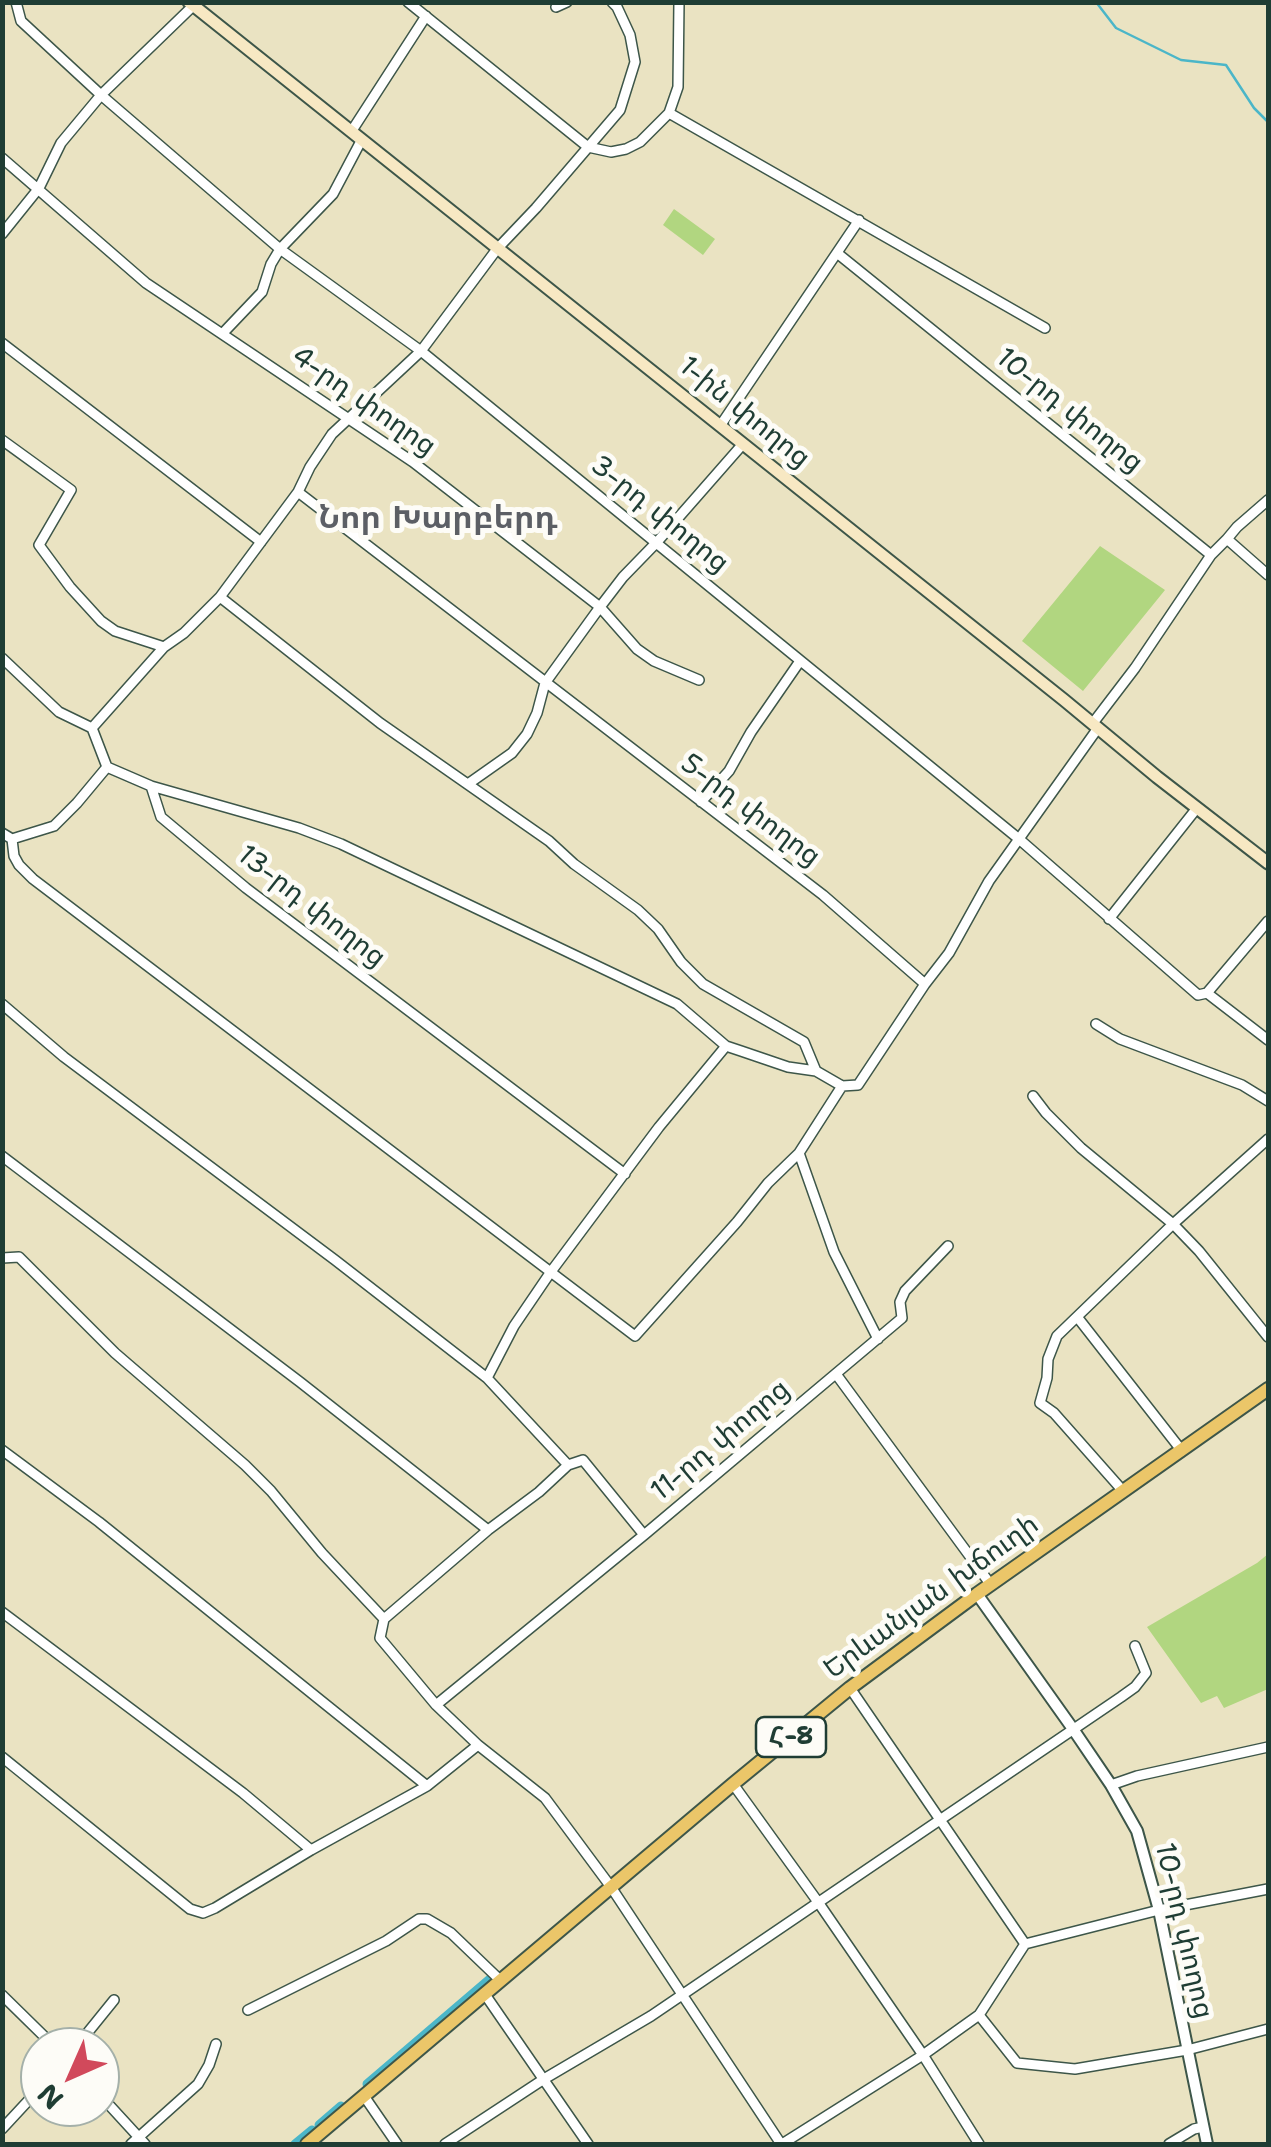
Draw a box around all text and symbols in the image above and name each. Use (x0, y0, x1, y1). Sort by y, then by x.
street label: 4-րդ փողոց (284, 340, 442, 464)
street label: 10-րդ փողոց (989, 342, 1149, 480)
street label: 1-ին փողոց (672, 350, 816, 476)
street label: 3-րդ փողոց (583, 449, 735, 581)
district label: Նոր Խարբերդ (319, 501, 557, 539)
street label: 5-րդ փողոց (673, 748, 827, 874)
street label: 13-րդ փողոց (230, 839, 392, 975)
street label: 11-րդ փողոց (645, 1373, 797, 1509)
street label: Երևանյան խճուղի (818, 1509, 1046, 1687)
road number: Հ-8 (756, 1717, 826, 1757)
street label: 10-րդ փողոց (1146, 1840, 1220, 2022)
north arrow (20, 2027, 120, 2127)
text: N (29, 2076, 71, 2118)

